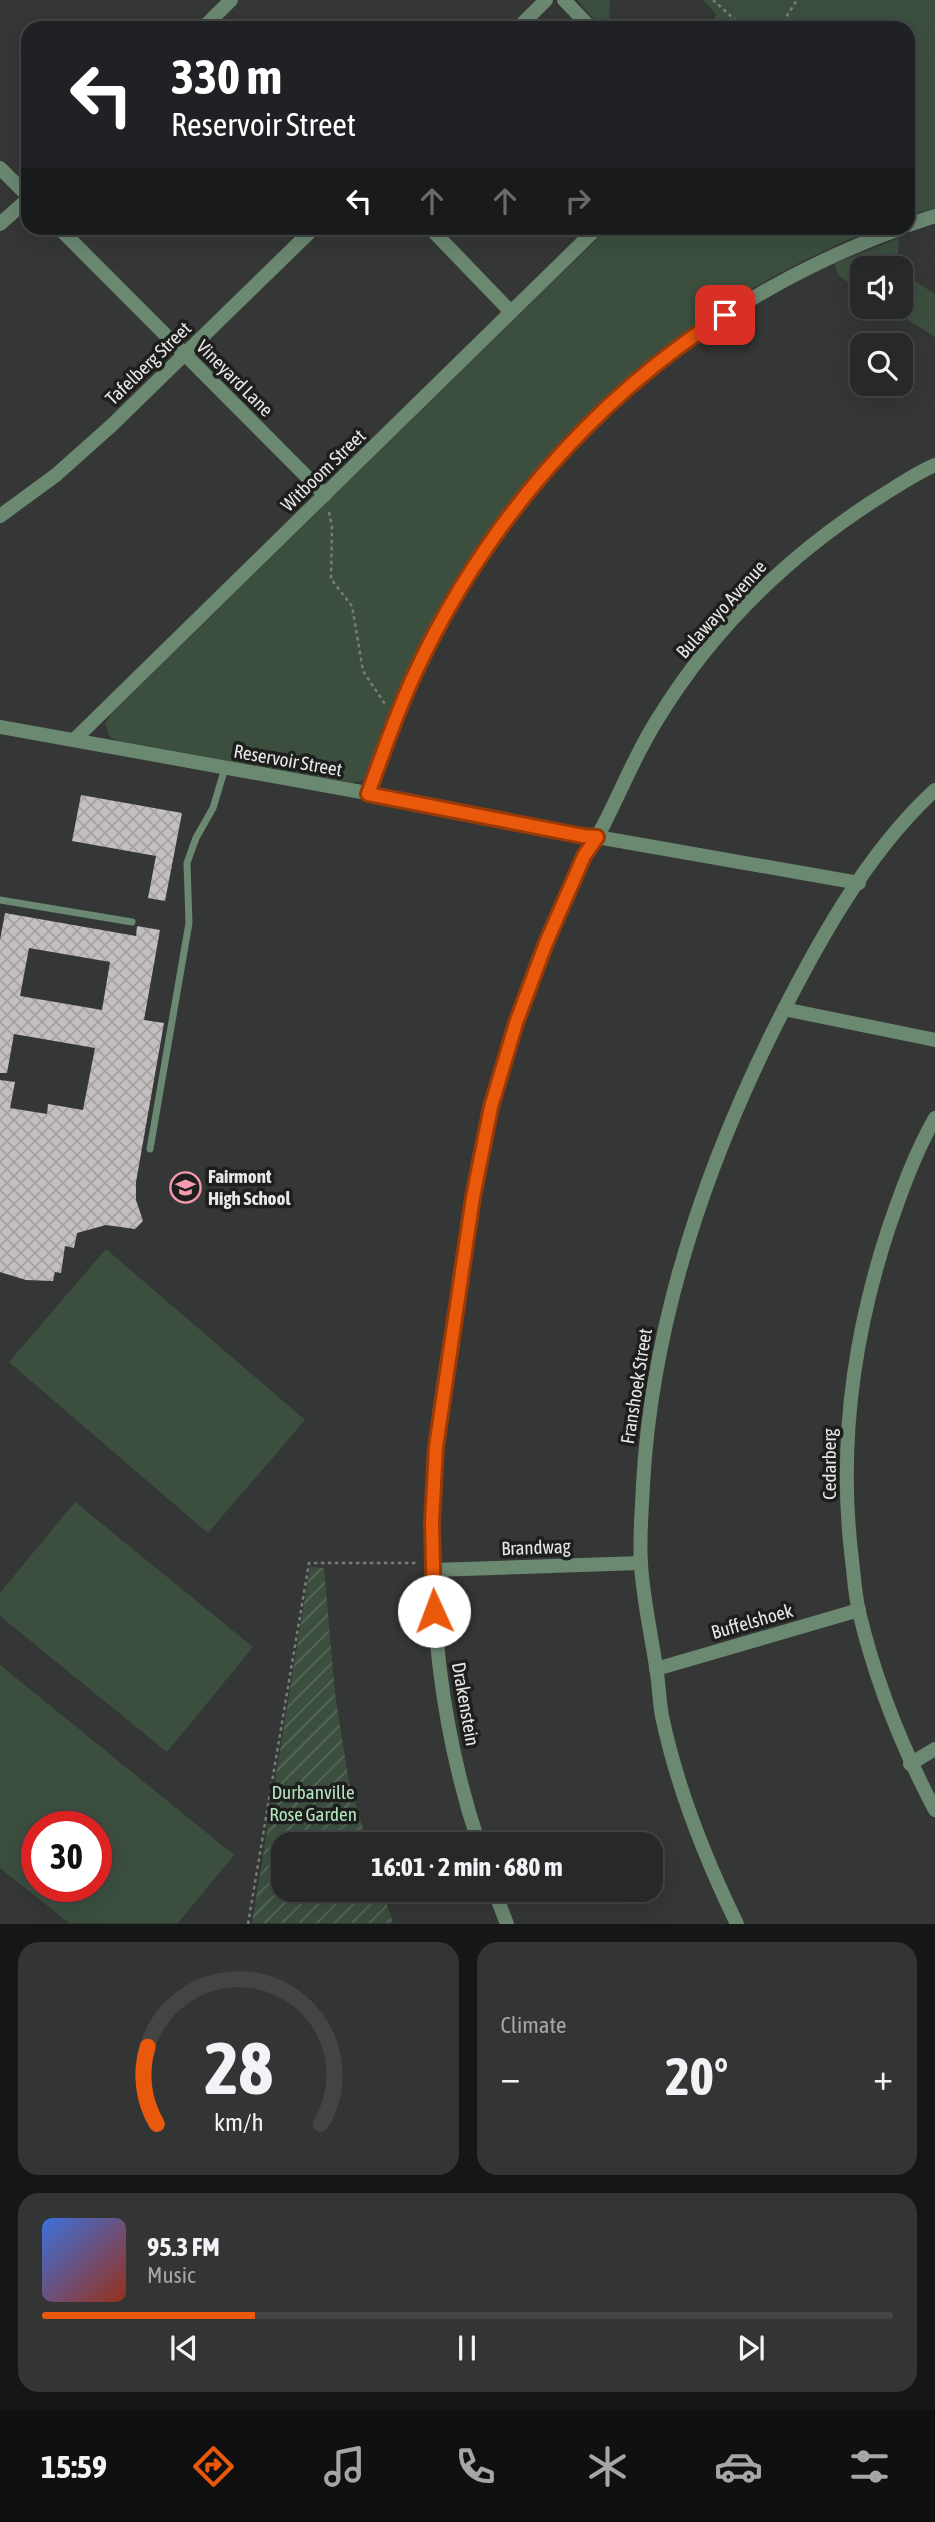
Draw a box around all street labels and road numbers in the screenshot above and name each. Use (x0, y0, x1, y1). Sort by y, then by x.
street label: Tafelberg Street (101, 317, 195, 409)
street label: Vineyard Lane (192, 335, 278, 421)
street label: Witboom Street (276, 424, 370, 516)
street label: Bulawayo Avenue (671, 556, 771, 662)
street label: Reservoir Street (232, 740, 344, 780)
street label: Franshoek Street (616, 1327, 656, 1445)
street label: Cedarberg (818, 1427, 840, 1500)
street label: Brandwag (501, 1535, 572, 1559)
street label: Buffelshoek (709, 1599, 796, 1643)
street label: Drakenstein (448, 1660, 484, 1748)

